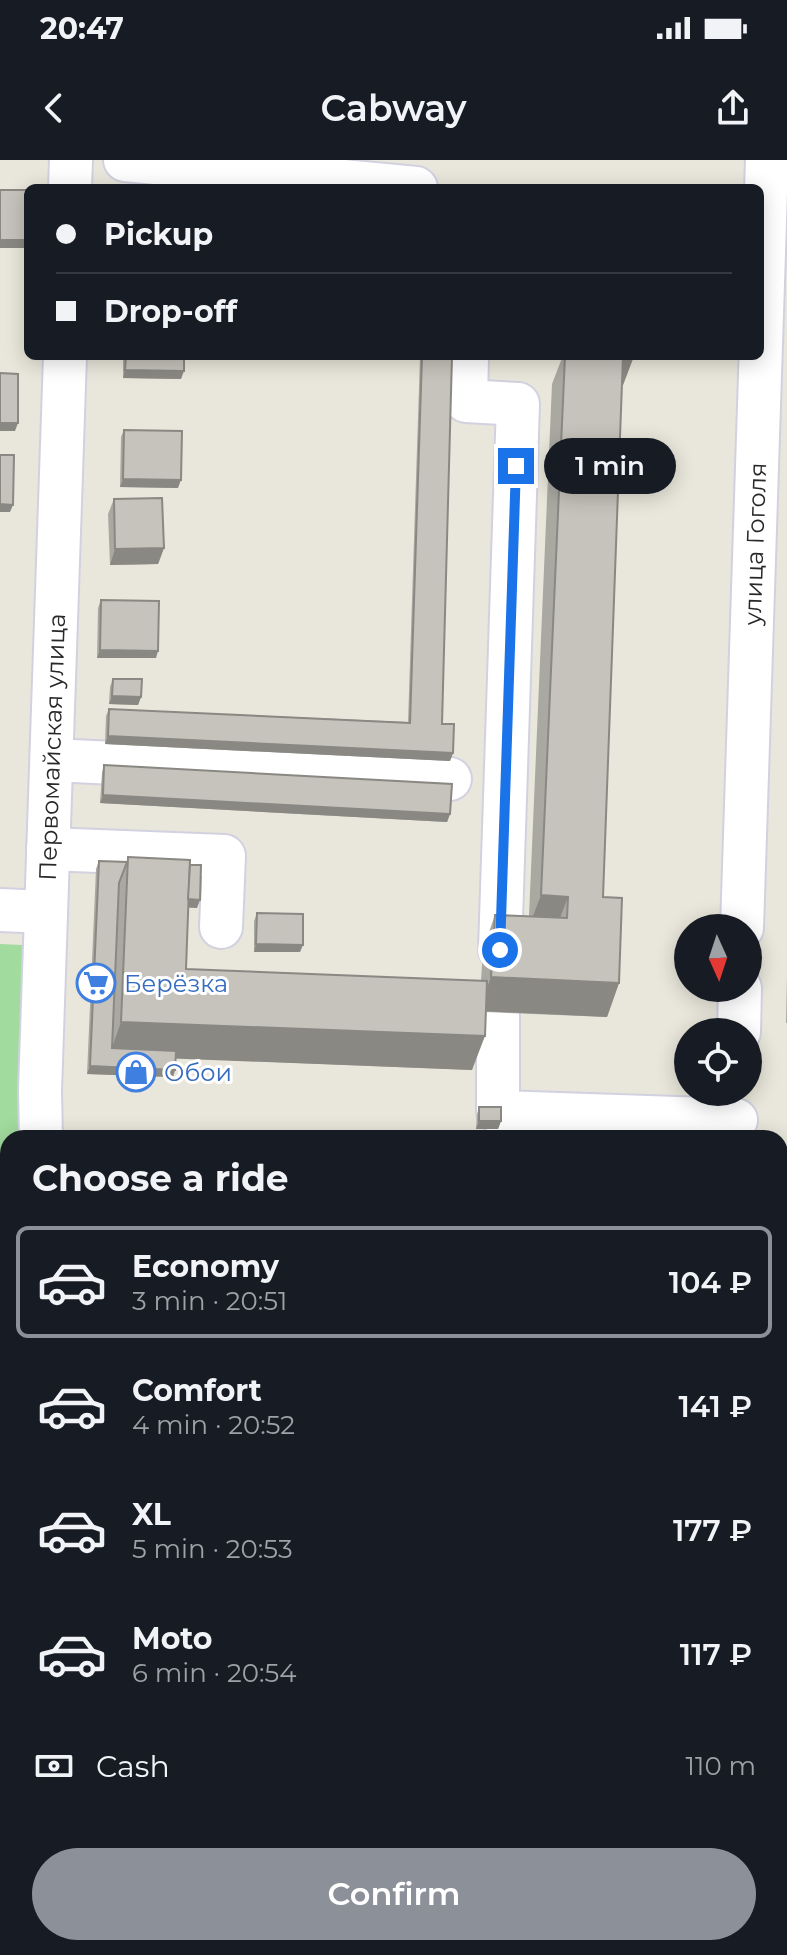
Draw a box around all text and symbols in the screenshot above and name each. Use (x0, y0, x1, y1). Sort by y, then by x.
text: 20:47 (40, 10, 124, 47)
icon: back (32, 86, 76, 130)
text: Cabway (320, 86, 467, 130)
icon: share (711, 86, 755, 130)
text: Pickup (104, 216, 213, 253)
text: Drop-off (104, 293, 237, 330)
callout: 1 min (544, 438, 676, 494)
route end (498, 448, 534, 484)
text: 1 min (575, 450, 645, 482)
street label: улица Гоголя (738, 462, 772, 627)
street label: Первомайская улица (33, 613, 71, 881)
north arrow (674, 914, 762, 1002)
map controls (674, 914, 762, 1106)
route start (482, 932, 518, 968)
supermarket icon: Берёзка (75, 962, 117, 1004)
place label: Берёзка (124, 969, 228, 998)
button: locate (674, 1018, 762, 1106)
shop icon: Обои (115, 1051, 157, 1093)
place label: Обои (164, 1058, 232, 1087)
text: Choose a ride (32, 1156, 289, 1200)
icon: car (36, 1246, 108, 1318)
text: Economy (132, 1248, 279, 1285)
text: 104 ₽ (669, 1264, 752, 1301)
text: 3 min · 20:51 (132, 1285, 287, 1317)
icon: car (36, 1370, 108, 1442)
text: Comfort (132, 1372, 262, 1409)
text: 141 ₽ (678, 1388, 752, 1425)
text: 4 min · 20:52 (132, 1409, 295, 1441)
icon: car (36, 1494, 108, 1566)
text: XL (132, 1496, 171, 1533)
text: 177 ₽ (673, 1512, 752, 1549)
text: 5 min · 20:53 (132, 1533, 293, 1565)
icon: car (36, 1618, 108, 1690)
text: Moto (132, 1620, 213, 1657)
text: 117 ₽ (680, 1636, 752, 1673)
text: 6 min · 20:54 (132, 1657, 296, 1689)
icon: cash (32, 1744, 76, 1788)
text: Cash (96, 1748, 170, 1785)
text: 110 m (686, 1750, 756, 1782)
button: Confirm (32, 1848, 756, 1940)

